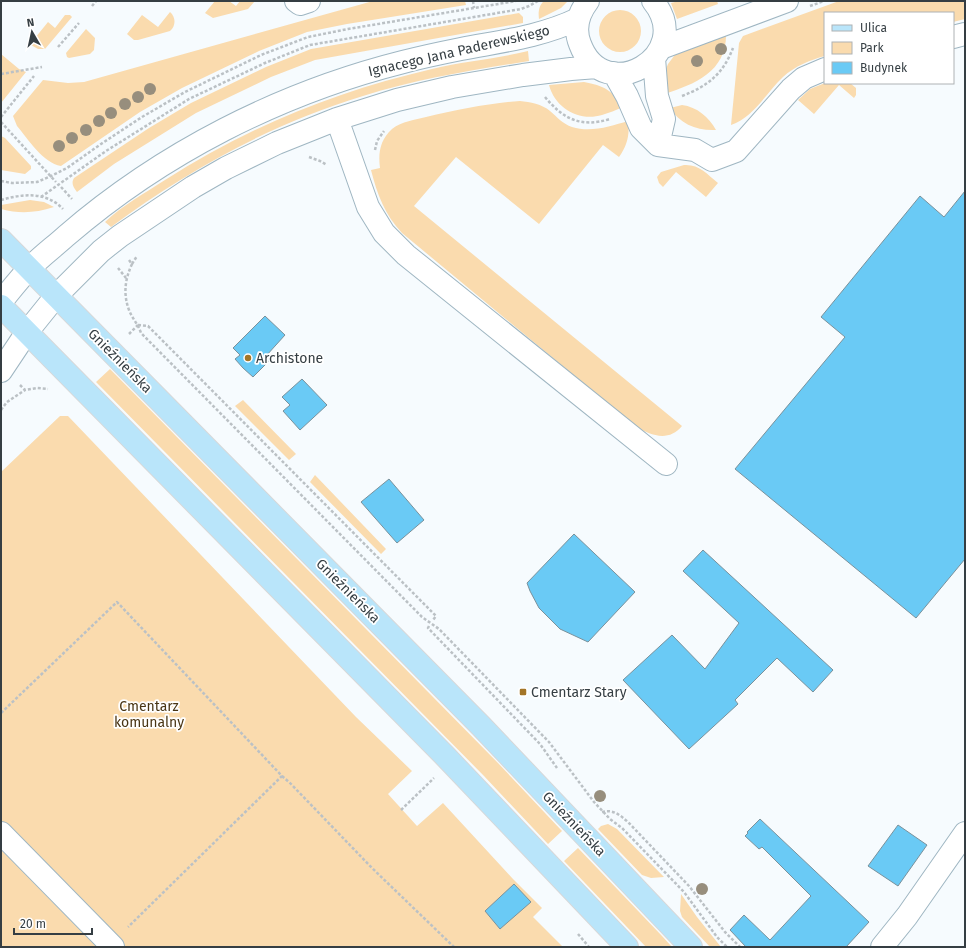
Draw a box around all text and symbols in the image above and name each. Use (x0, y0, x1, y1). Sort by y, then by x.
north arrow (12, 12, 52, 52)
legend (824, 12, 954, 84)
text: N (26, 16, 35, 30)
text: Ulica (860, 21, 887, 35)
street label: Ignacego Jana Paderewskiego (367, 22, 551, 80)
text: Park (860, 41, 884, 55)
text: Budynek (860, 61, 908, 75)
street label: Gnieźnieńska (84, 325, 156, 397)
place label: Archistone (256, 350, 323, 367)
marker: Archistone (243, 353, 253, 363)
street label: Gnieźnieńska (312, 555, 384, 627)
place label: Cmentarz Stary (531, 684, 627, 701)
marker: Cmentarz Stary (518, 687, 528, 697)
park label: Cmentarz komunalny (114, 698, 184, 731)
street label: Gnieźnieńska (539, 788, 609, 860)
scale bar (14, 910, 92, 936)
text: 20 m (20, 917, 46, 931)

